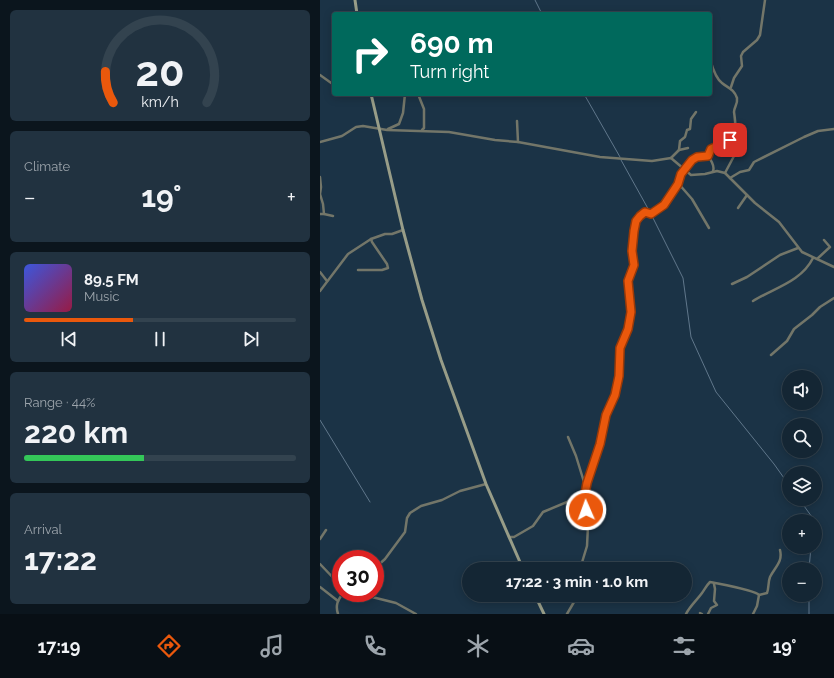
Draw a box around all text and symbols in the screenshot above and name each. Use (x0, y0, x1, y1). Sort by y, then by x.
text: 690 m (410, 27, 493, 60)
icon: right (344, 28, 396, 80)
text: 20 (136, 47, 184, 96)
text: Turn right (410, 61, 489, 82)
text: km/h (141, 94, 179, 110)
pin (713, 123, 747, 157)
icon: arrive (719, 129, 741, 151)
text: Climate (24, 159, 70, 174)
text: 19° (141, 179, 181, 214)
text: − (24, 184, 36, 210)
text: + (287, 184, 296, 210)
text: 89.5 FM (84, 271, 139, 289)
text: Music (84, 289, 119, 304)
icon: previous (58, 328, 80, 350)
icon: pause (149, 328, 171, 350)
icon: next (240, 328, 262, 350)
map controls (782, 370, 822, 602)
button: sound (782, 370, 822, 410)
text: Range · 44% (24, 395, 95, 410)
text: 220 km (24, 415, 128, 450)
button: search (782, 418, 822, 458)
button: layers (782, 466, 822, 506)
position arrow (565, 489, 607, 531)
button: + (782, 514, 822, 554)
text: Arrival (24, 522, 62, 537)
text: 17:22 (24, 542, 97, 577)
speed limit sign: 30 (332, 550, 384, 602)
button: − (782, 562, 822, 602)
text: 17:22 · 3 min · 1.0 km (506, 573, 648, 591)
icon: directions (155, 632, 183, 660)
icon: music (258, 632, 286, 660)
icon: phone (361, 632, 389, 660)
icon: climate (464, 632, 492, 660)
icon: car (567, 632, 595, 660)
icon: filters (670, 632, 698, 660)
text: 17:19 (37, 636, 80, 657)
text: 19° (772, 636, 797, 657)

